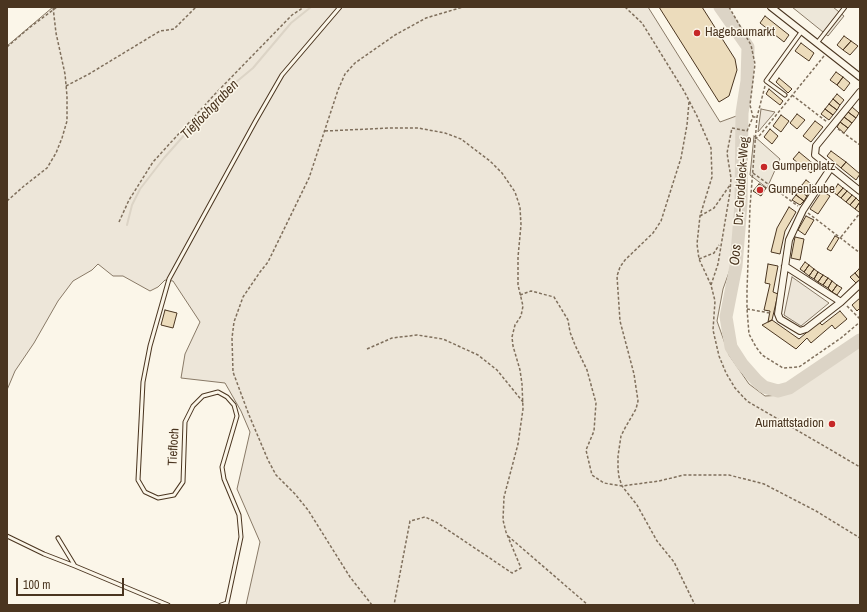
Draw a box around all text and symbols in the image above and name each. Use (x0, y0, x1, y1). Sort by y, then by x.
place label: Hagebaumarkt (705, 25, 775, 41)
marker: Hagebaumarkt (692, 28, 702, 38)
water label: Tieflochgraben (178, 77, 242, 143)
street label: Dr.-Groddeck-Weg (731, 136, 753, 226)
place label: Gumpenplatz (772, 159, 835, 175)
marker: Gumpenplatz (759, 162, 769, 172)
place label: Gumpenlaube (768, 182, 835, 198)
marker: Gumpenlaube (755, 185, 765, 195)
water label: Oos (727, 244, 745, 266)
place label: Aumattstadion (755, 416, 824, 432)
marker: Aumattstadion (827, 419, 837, 429)
street label: Tiefloch (165, 428, 183, 466)
scale bar (18, 570, 126, 596)
text: 100 m (23, 577, 50, 593)

